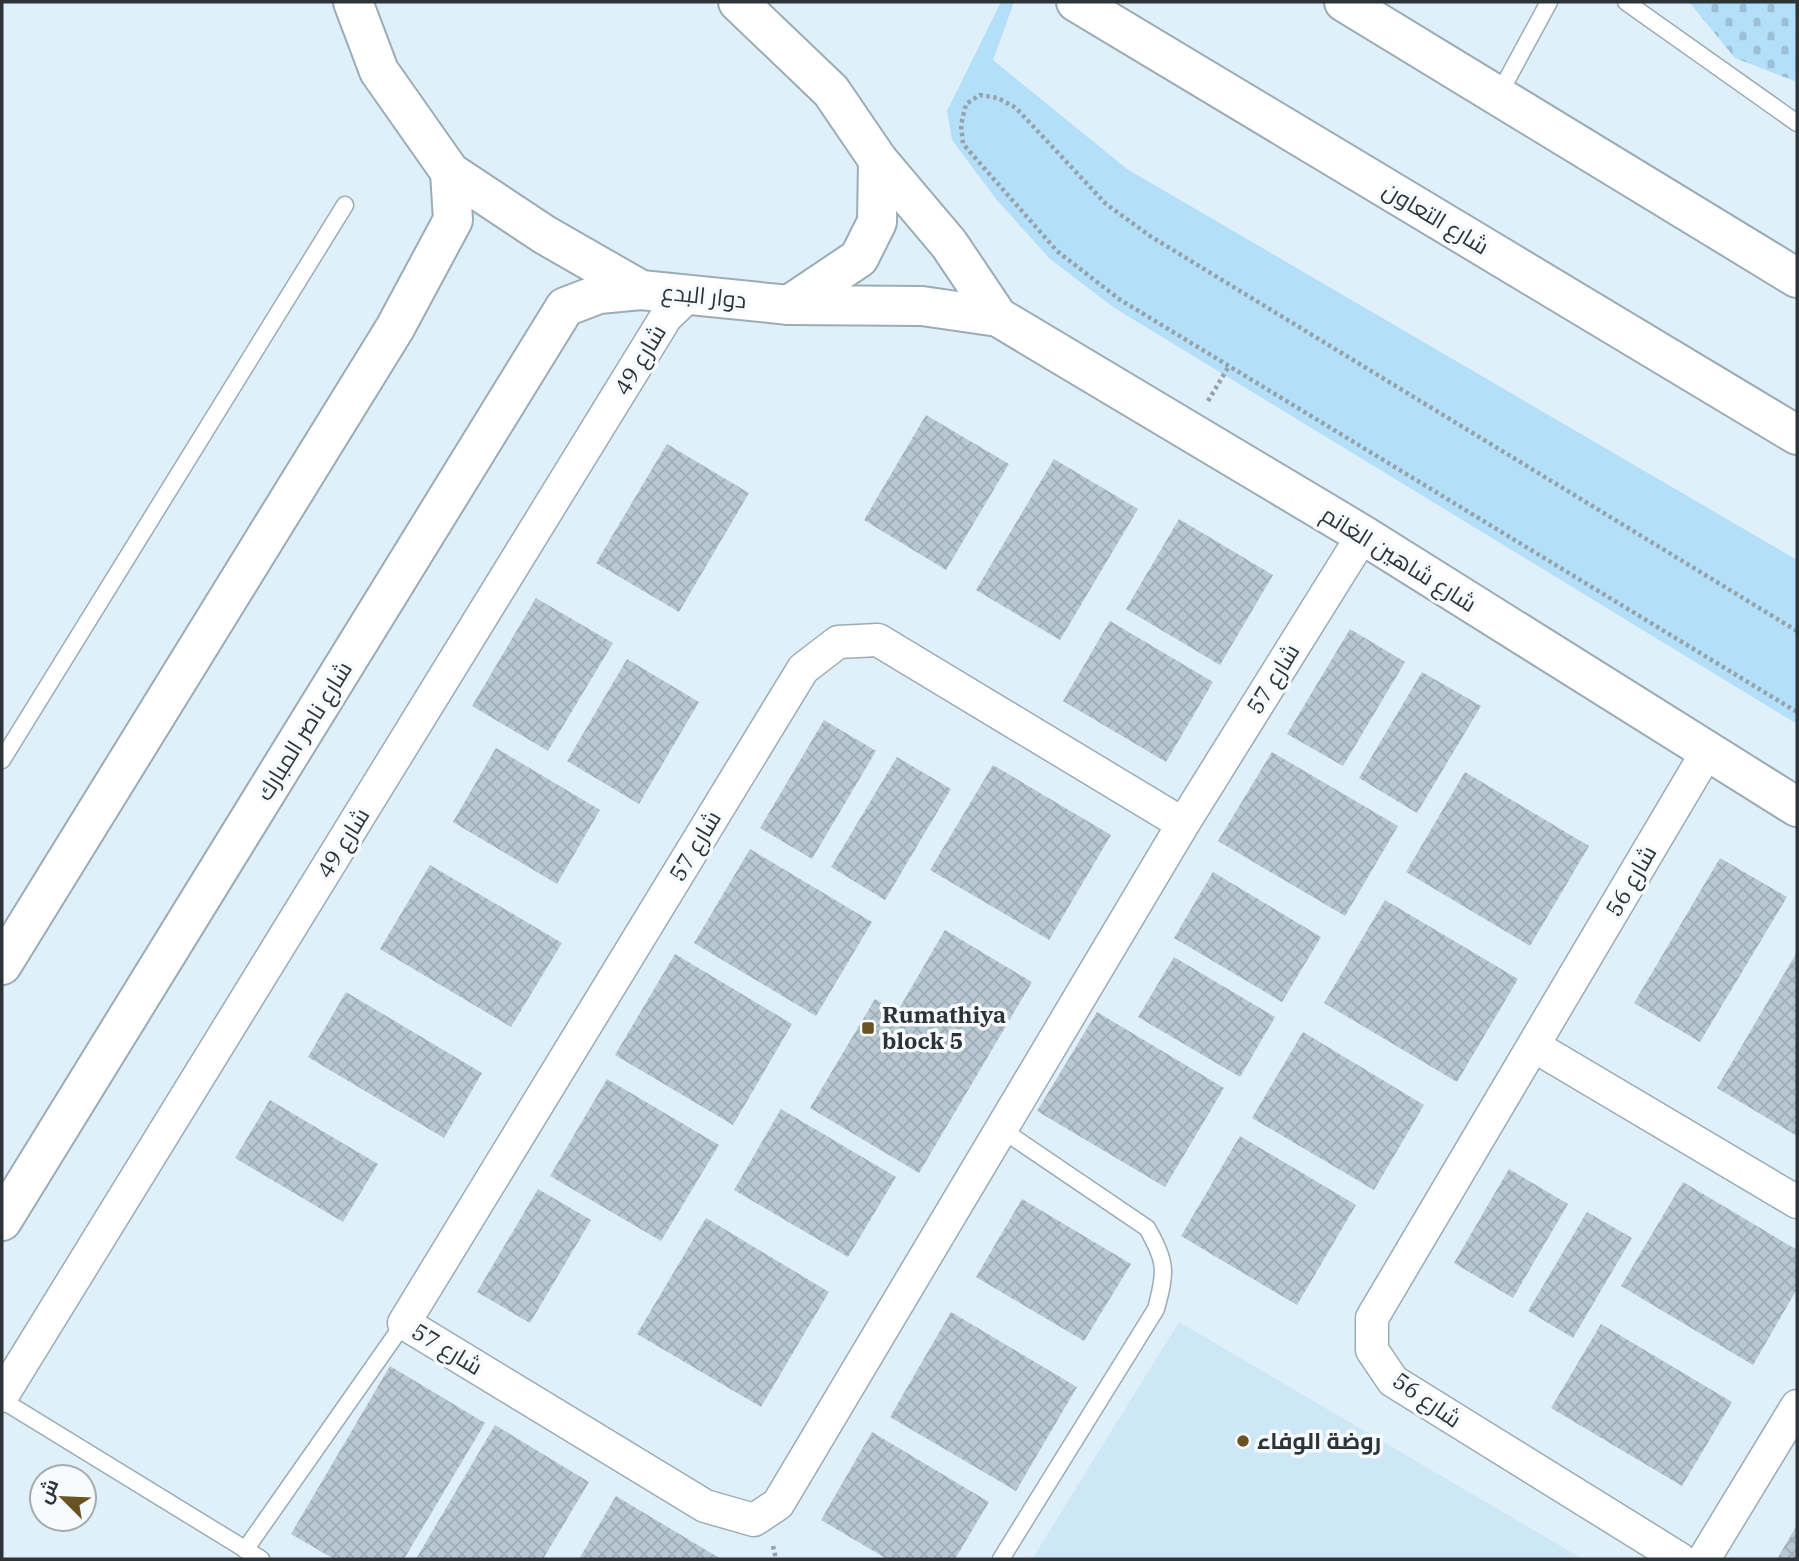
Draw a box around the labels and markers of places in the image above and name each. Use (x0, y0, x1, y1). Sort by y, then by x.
place label: Rumathiya block 5 (882, 999, 1006, 1055)
marker: Rumathiya block 5 (860, 1020, 876, 1036)
place label: روضة الوفاء (1257, 1425, 1381, 1455)
marker: روضة الوفاء (1235, 1433, 1251, 1449)

